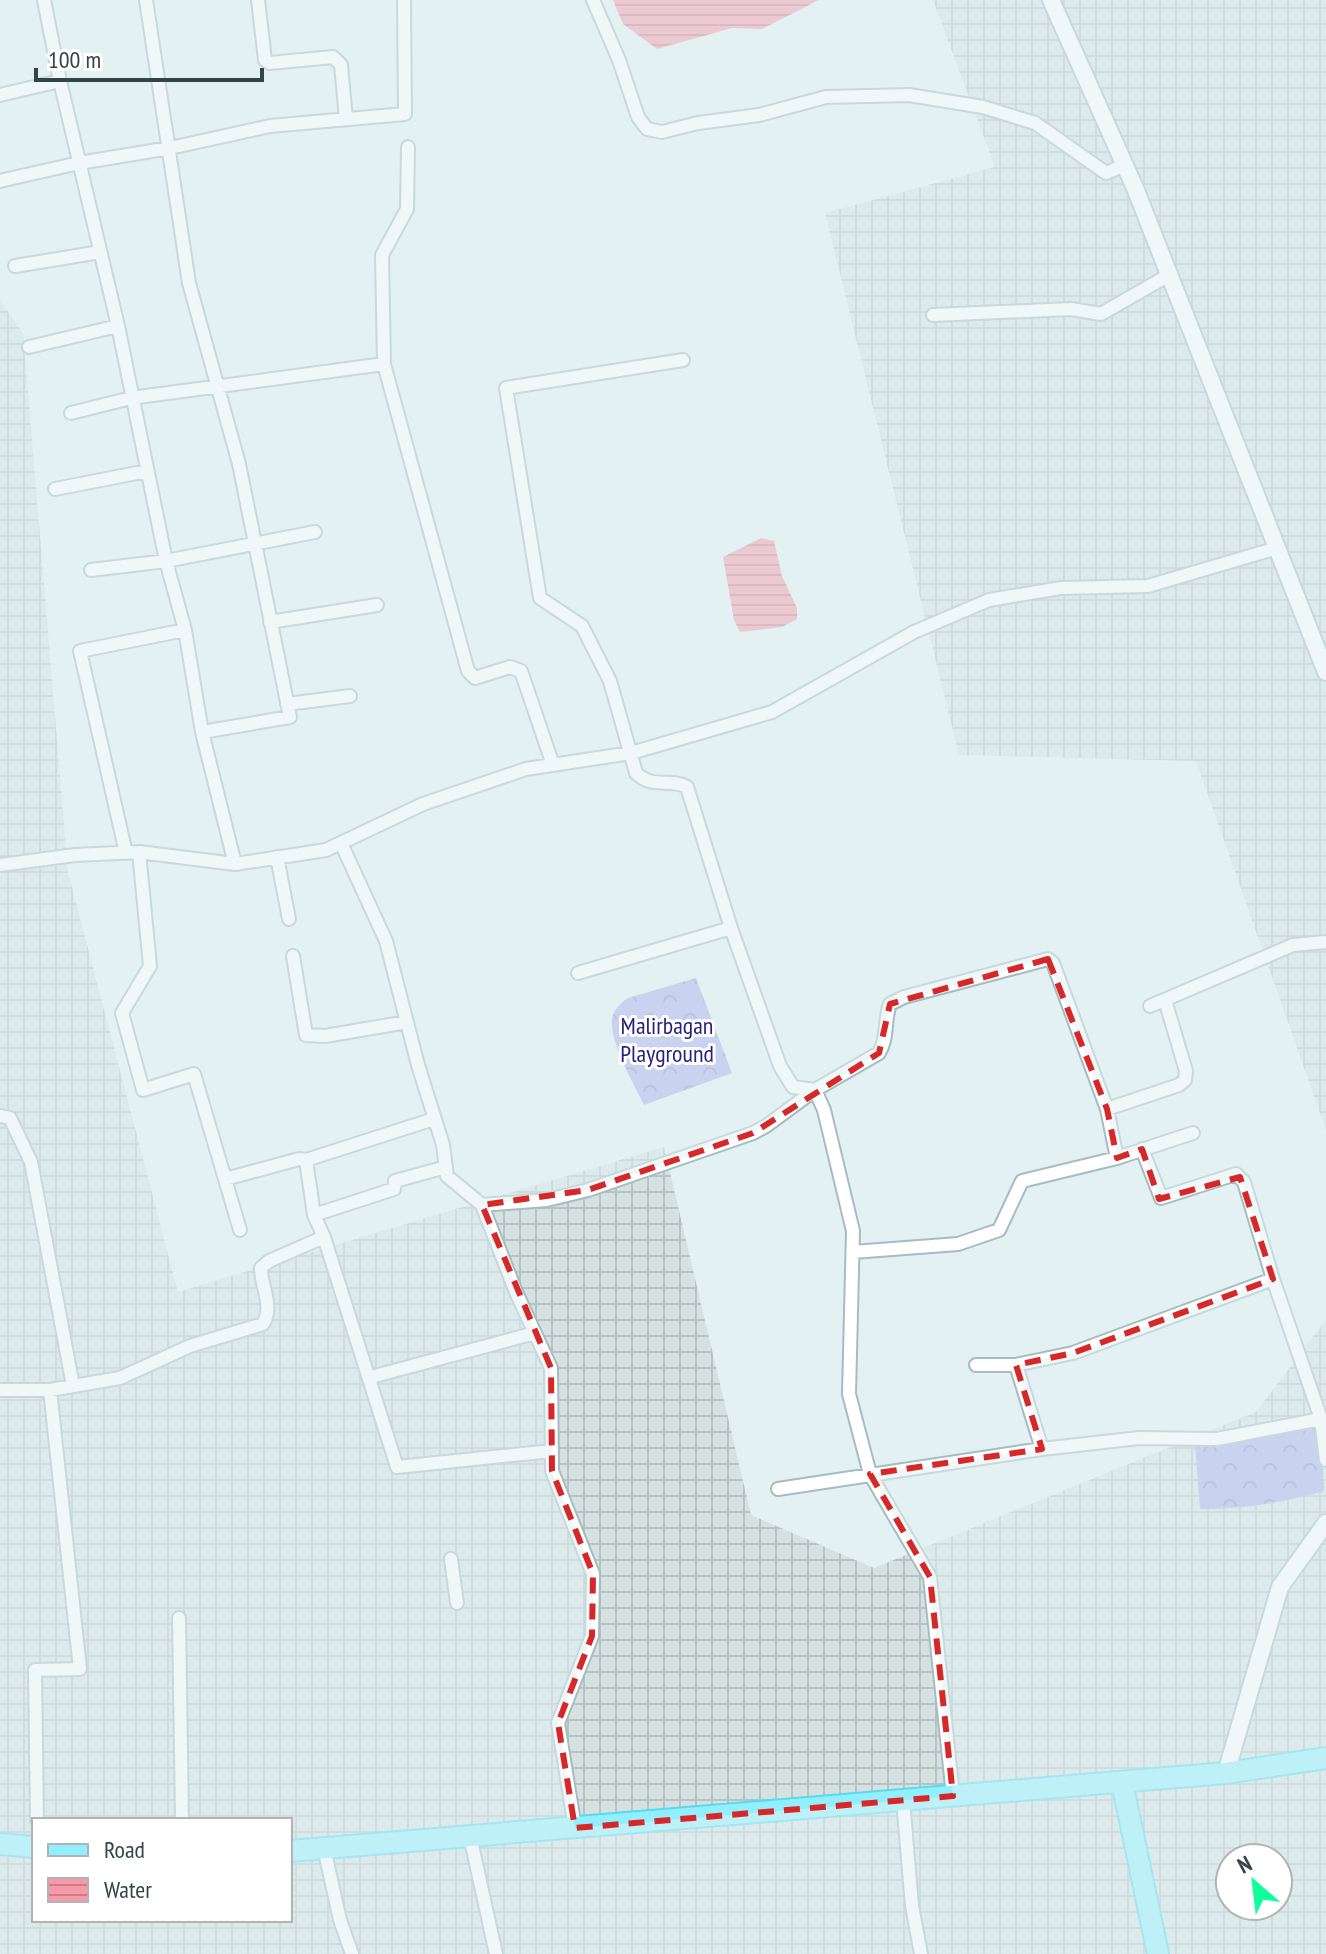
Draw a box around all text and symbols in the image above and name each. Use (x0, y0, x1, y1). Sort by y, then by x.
scale bar (36, 32, 262, 82)
text: 100 m (48, 44, 101, 75)
park label: Malirbagan Playground (620, 1010, 714, 1069)
legend (32, 1818, 292, 1922)
text: Road (104, 1834, 145, 1865)
north arrow (1214, 1842, 1294, 1922)
text: N (1233, 1849, 1256, 1879)
text: Water (104, 1874, 152, 1905)

